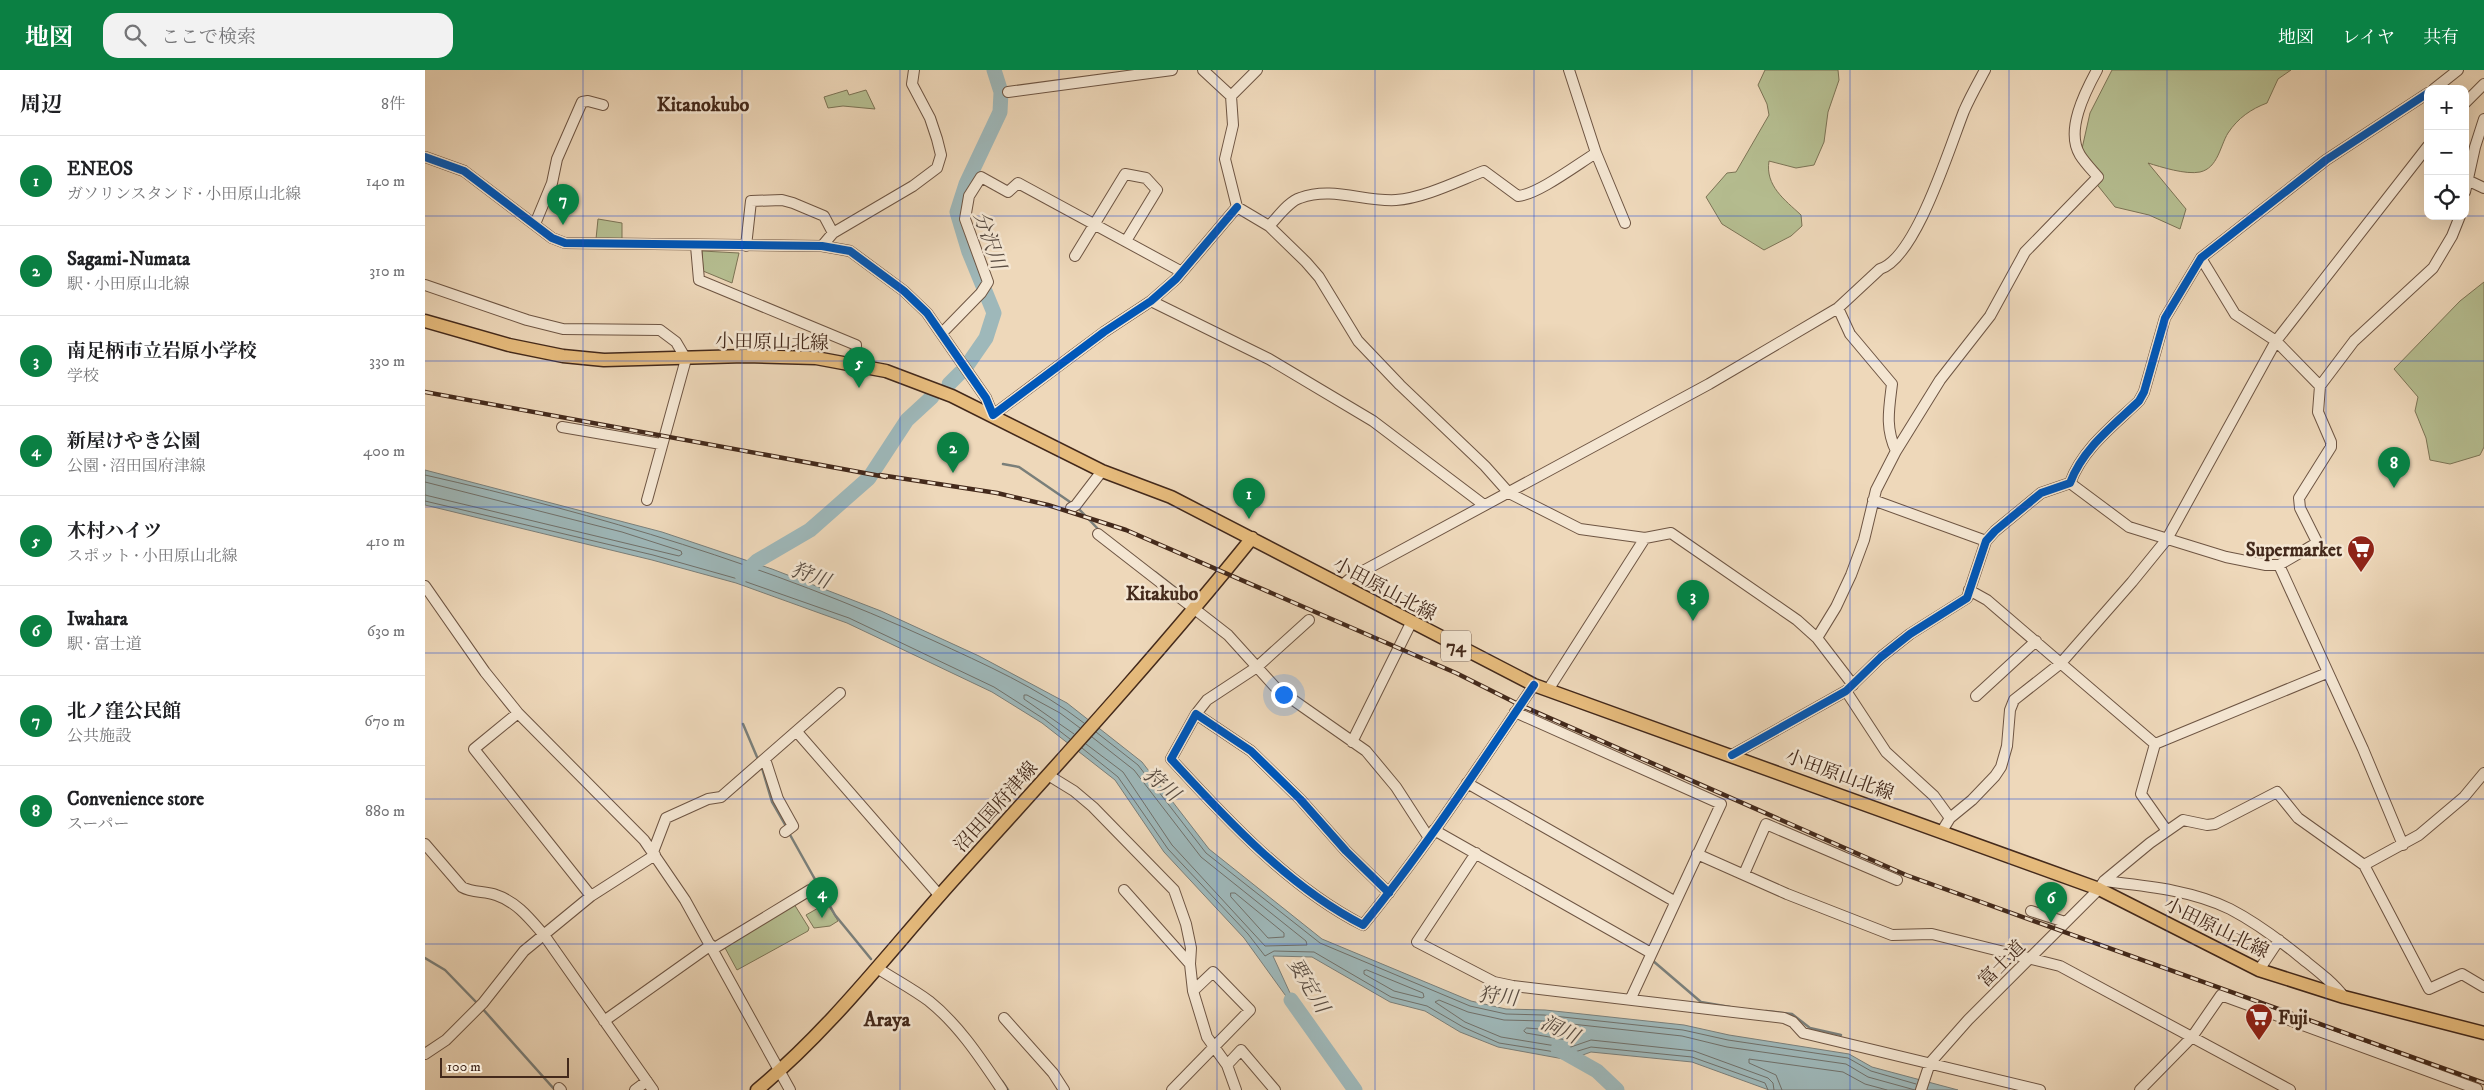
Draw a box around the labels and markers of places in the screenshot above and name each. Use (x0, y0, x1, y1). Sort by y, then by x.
pin: 7 (547, 184, 579, 225)
pin: 5 (843, 347, 875, 388)
pin: 2 (937, 432, 969, 473)
pin: 8 (2378, 447, 2410, 488)
pin: 1 (1233, 478, 1265, 519)
supermarket icon: Supermarket (2346, 534, 2376, 573)
place label: Supermarket (2246, 539, 2343, 562)
pin: 3 (1677, 580, 1709, 621)
pin: 4 (806, 877, 838, 918)
pin: 6 (2035, 882, 2067, 923)
supermarket icon: Fuji (2244, 1002, 2274, 1041)
place label: Fuji (2278, 1007, 2308, 1031)

